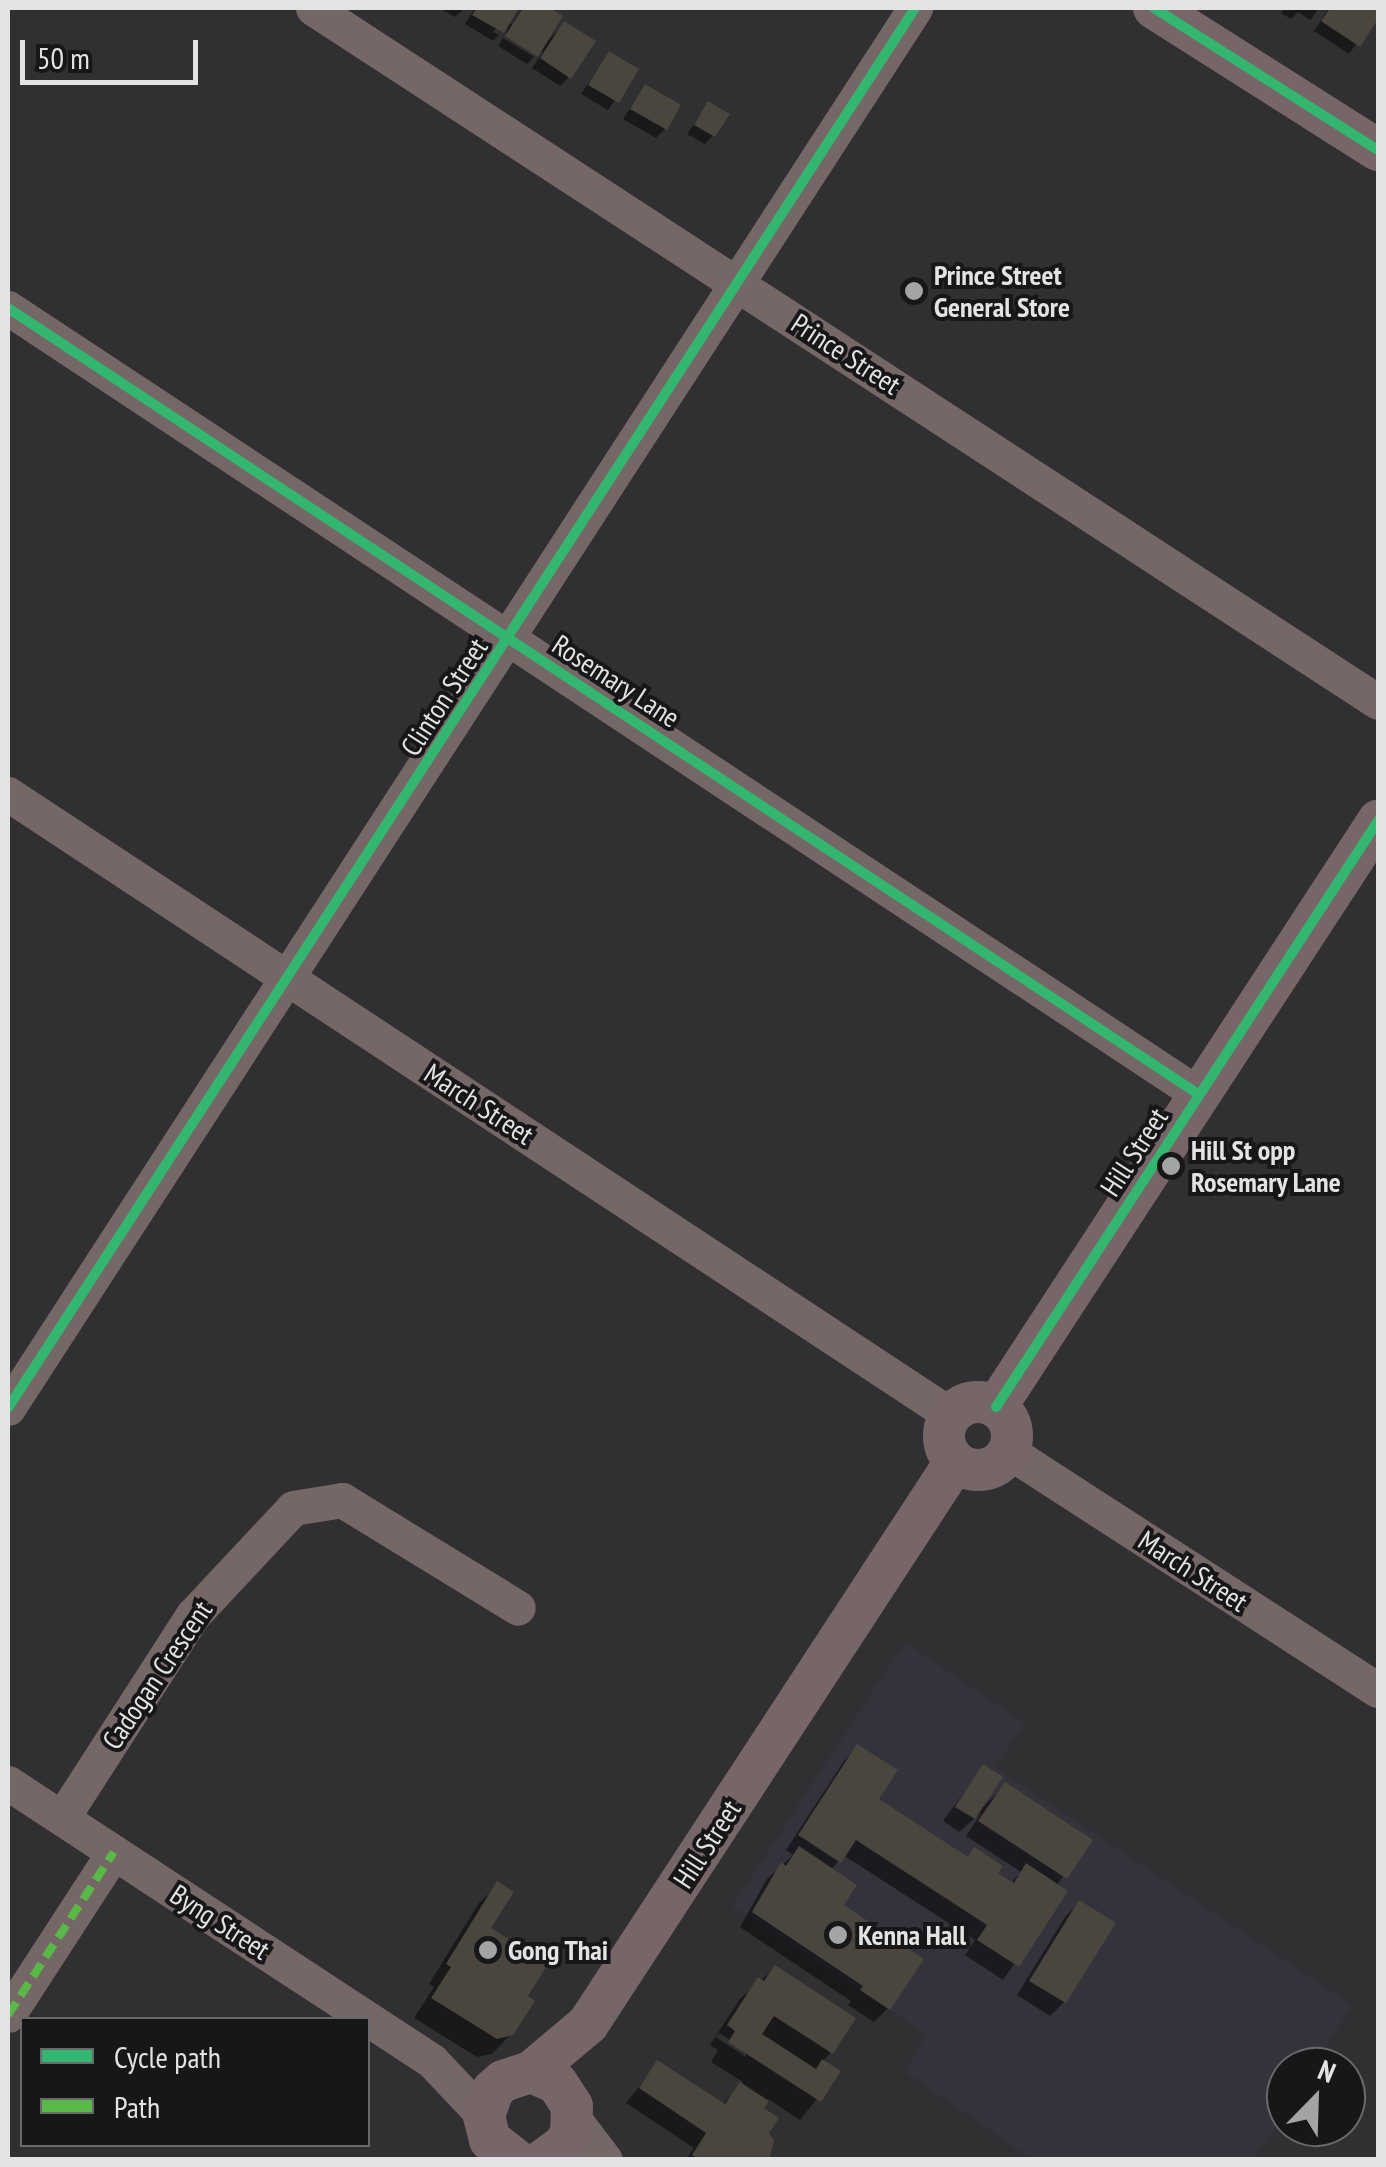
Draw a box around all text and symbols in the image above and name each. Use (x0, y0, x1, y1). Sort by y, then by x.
scale bar (25, 20, 202, 82)
text: 50 m (37, 38, 90, 77)
place label: Prince Street General Store (934, 258, 1070, 324)
marker: Prince Street General Store (903, 280, 925, 302)
street label: Prince Street (785, 306, 907, 402)
street label: Rosemary Lane (546, 627, 686, 735)
street label: Clinton Street (394, 632, 494, 762)
street label: March Street (418, 1056, 540, 1152)
street label: Hill Street (1093, 1102, 1175, 1202)
place label: Hill St opp Rosemary Lane (1191, 1133, 1341, 1199)
marker: Hill St opp Rosemary Lane (1160, 1155, 1182, 1177)
street label: March Street (1132, 1523, 1254, 1619)
street label: Cadogan Crescent (95, 1594, 219, 1756)
street label: Hill Street (666, 1794, 748, 1894)
street label: Byng Street (164, 1877, 276, 1967)
place label: Kenna Hall (858, 1918, 966, 1952)
marker: Kenna Hall (827, 1924, 849, 1946)
place label: Gong Thai (508, 1933, 609, 1967)
marker: Gong Thai (477, 1939, 499, 1961)
legend (20, 2017, 370, 2147)
text: Cycle path (114, 2037, 221, 2076)
north arrow (1266, 2047, 1366, 2147)
text: N (1313, 2051, 1341, 2091)
text: Path (114, 2087, 160, 2126)

